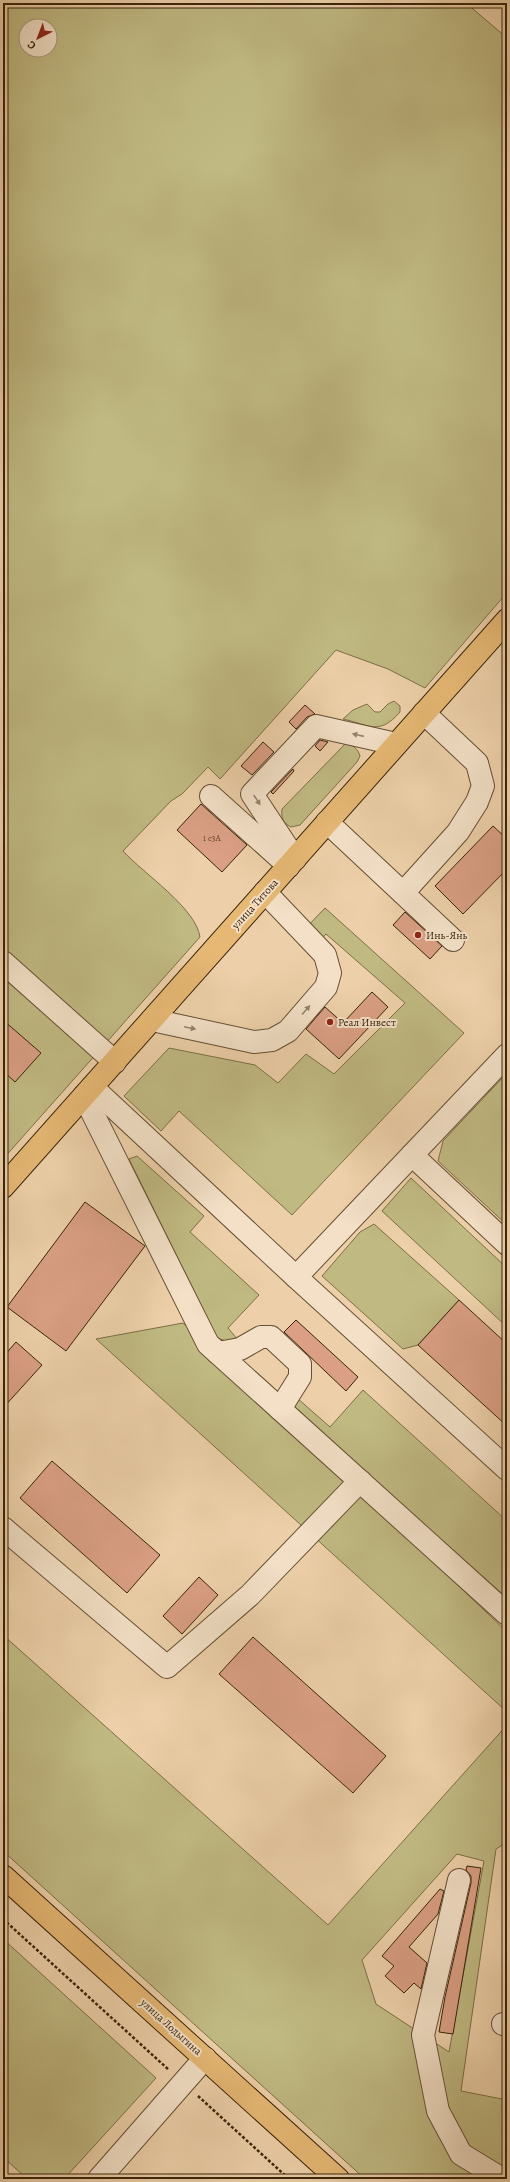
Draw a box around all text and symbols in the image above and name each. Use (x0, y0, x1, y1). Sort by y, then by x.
north arrow (18, 18, 58, 58)
text: С (24, 37, 39, 53)
one-way arrow (352, 732, 364, 738)
one-way arrow (253, 795, 260, 806)
house number: 1 с3А (203, 832, 222, 844)
street label: улица Титова (228, 875, 282, 933)
place label: Инь-Янь (426, 928, 468, 943)
marker: Инь-Янь (413, 930, 423, 940)
one-way arrow (301, 1005, 310, 1015)
place label: Реал Инвест (338, 1015, 396, 1030)
marker: Реал Инвест (325, 1017, 335, 1027)
one-way arrow (184, 1026, 196, 1032)
street label: улица Лодыгина (136, 1995, 206, 2059)

